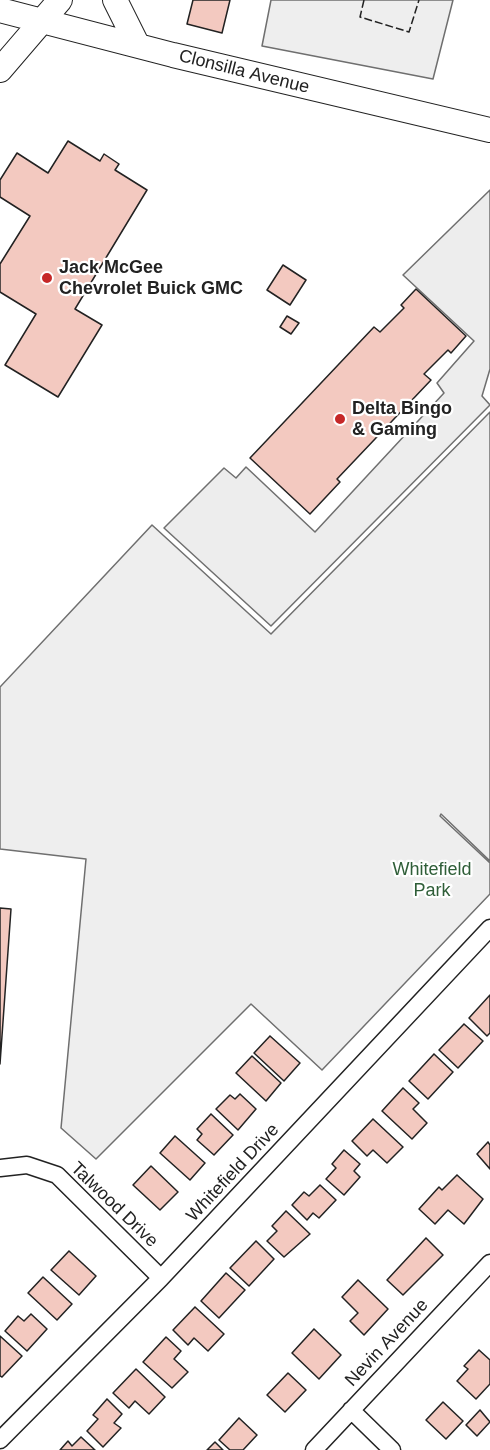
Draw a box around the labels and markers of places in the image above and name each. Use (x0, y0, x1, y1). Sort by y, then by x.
place label: Jack McGee Chevrolet Buick GMC (59, 257, 243, 300)
marker: Jack McGee Chevrolet Buick GMC (40, 271, 54, 285)
place label: Delta Bingo & Gaming (352, 398, 452, 440)
marker: Delta Bingo & Gaming (333, 412, 347, 426)

